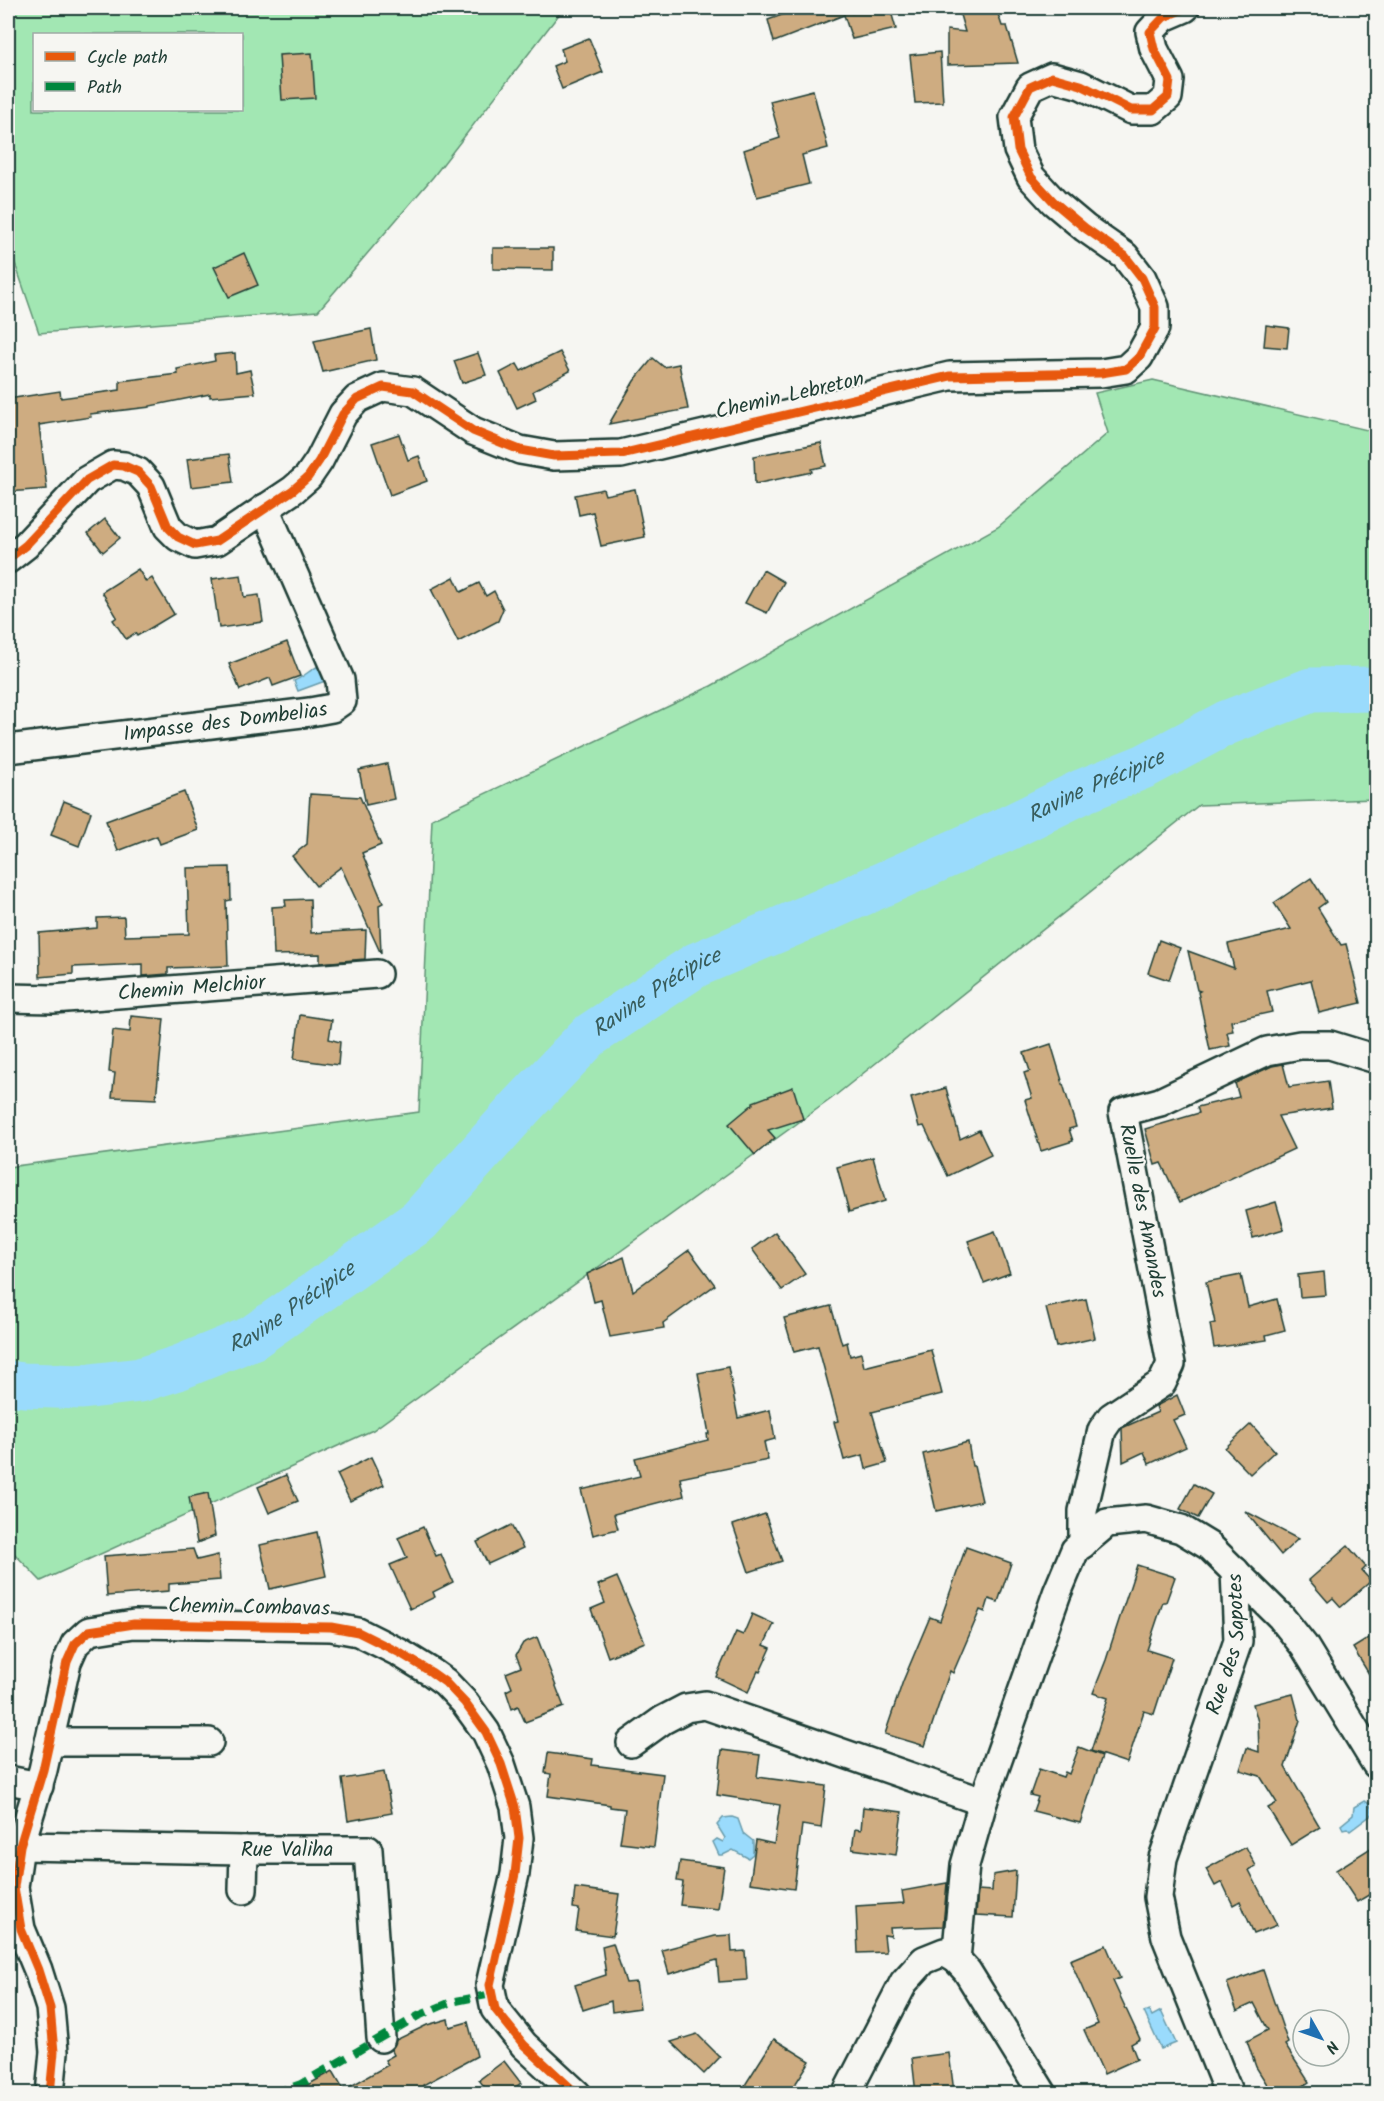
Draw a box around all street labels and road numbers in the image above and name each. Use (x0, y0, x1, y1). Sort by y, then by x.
street label: Chemin Lebreton (712, 363, 868, 429)
street label: Impasse des Dombelias (121, 693, 330, 751)
street label: Chemin Melchior (117, 966, 268, 1010)
street label: Ruelle des Amandes (1109, 1121, 1175, 1301)
street label: Rue des Sapotes (1197, 1573, 1254, 1719)
street label: Chemin Combavas (168, 1590, 330, 1626)
street label: Rue Valiha (241, 1834, 333, 1867)

